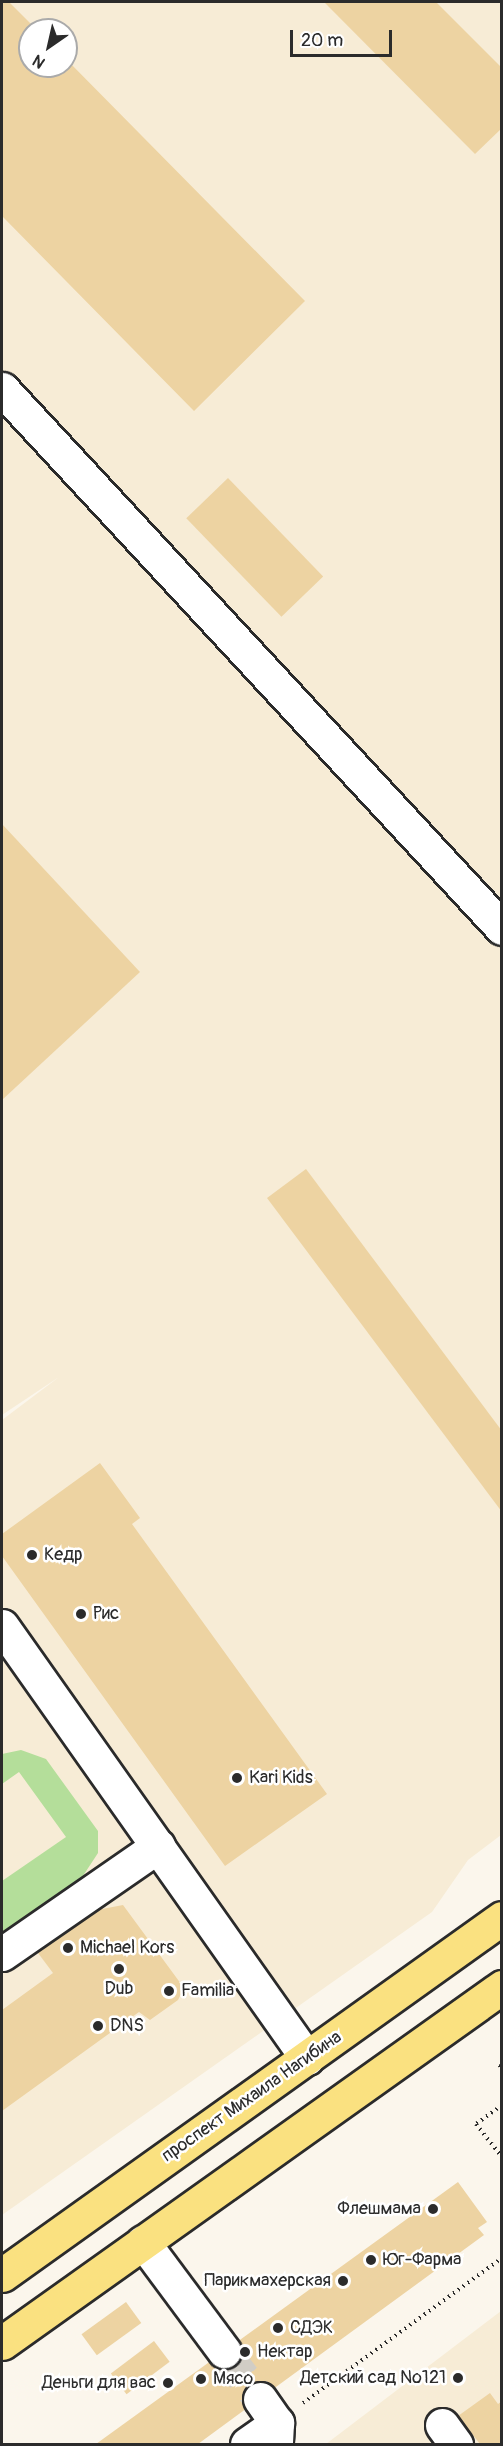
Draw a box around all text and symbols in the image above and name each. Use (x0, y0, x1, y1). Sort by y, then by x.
north arrow (18, 18, 78, 78)
scale bar (293, 18, 395, 56)
text: 20 m (301, 29, 343, 52)
text: N (29, 50, 49, 73)
place label: Кедр (44, 1544, 83, 1566)
marker: Кедр (25, 1548, 39, 1562)
place label: Рис (93, 1603, 119, 1625)
marker: Рис (74, 1607, 88, 1621)
place label: Kari Kids (249, 1767, 313, 1789)
marker: Kari Kids (230, 1771, 244, 1785)
place label: Michael Kors (80, 1937, 174, 1959)
marker: Michael Kors (61, 1941, 75, 1955)
marker: Dub (112, 1962, 126, 1976)
place label: Dub (105, 1978, 133, 2000)
place label: Familia (181, 1980, 234, 2002)
marker: Familia (162, 1984, 176, 1998)
place label: DNS (110, 2015, 144, 2037)
marker: DNS (91, 2019, 105, 2033)
street label: проспект Михаила Нагибина (158, 2027, 346, 2167)
place label: Флешмама (337, 2198, 421, 2220)
marker: Флешмама (426, 2202, 440, 2216)
place label: Юг-Фарма (383, 2249, 461, 2271)
marker: Юг-Фарма (364, 2253, 378, 2267)
place label: Парикмахерская (204, 2270, 331, 2292)
marker: Парикмахерская (336, 2274, 350, 2288)
place label: СДЭК (290, 2317, 333, 2339)
marker: СДЭК (271, 2321, 285, 2335)
place label: Нектар (257, 2341, 312, 2363)
marker: Нектар (238, 2345, 252, 2359)
place label: Детский сад №121 (300, 2367, 446, 2389)
place label: Мясо (213, 2368, 253, 2390)
marker: Детский сад №121 (451, 2371, 465, 2385)
place label: Деньги для вас (42, 2372, 156, 2394)
marker: Мясо (194, 2372, 208, 2386)
marker: Деньги для вас (161, 2376, 175, 2390)

